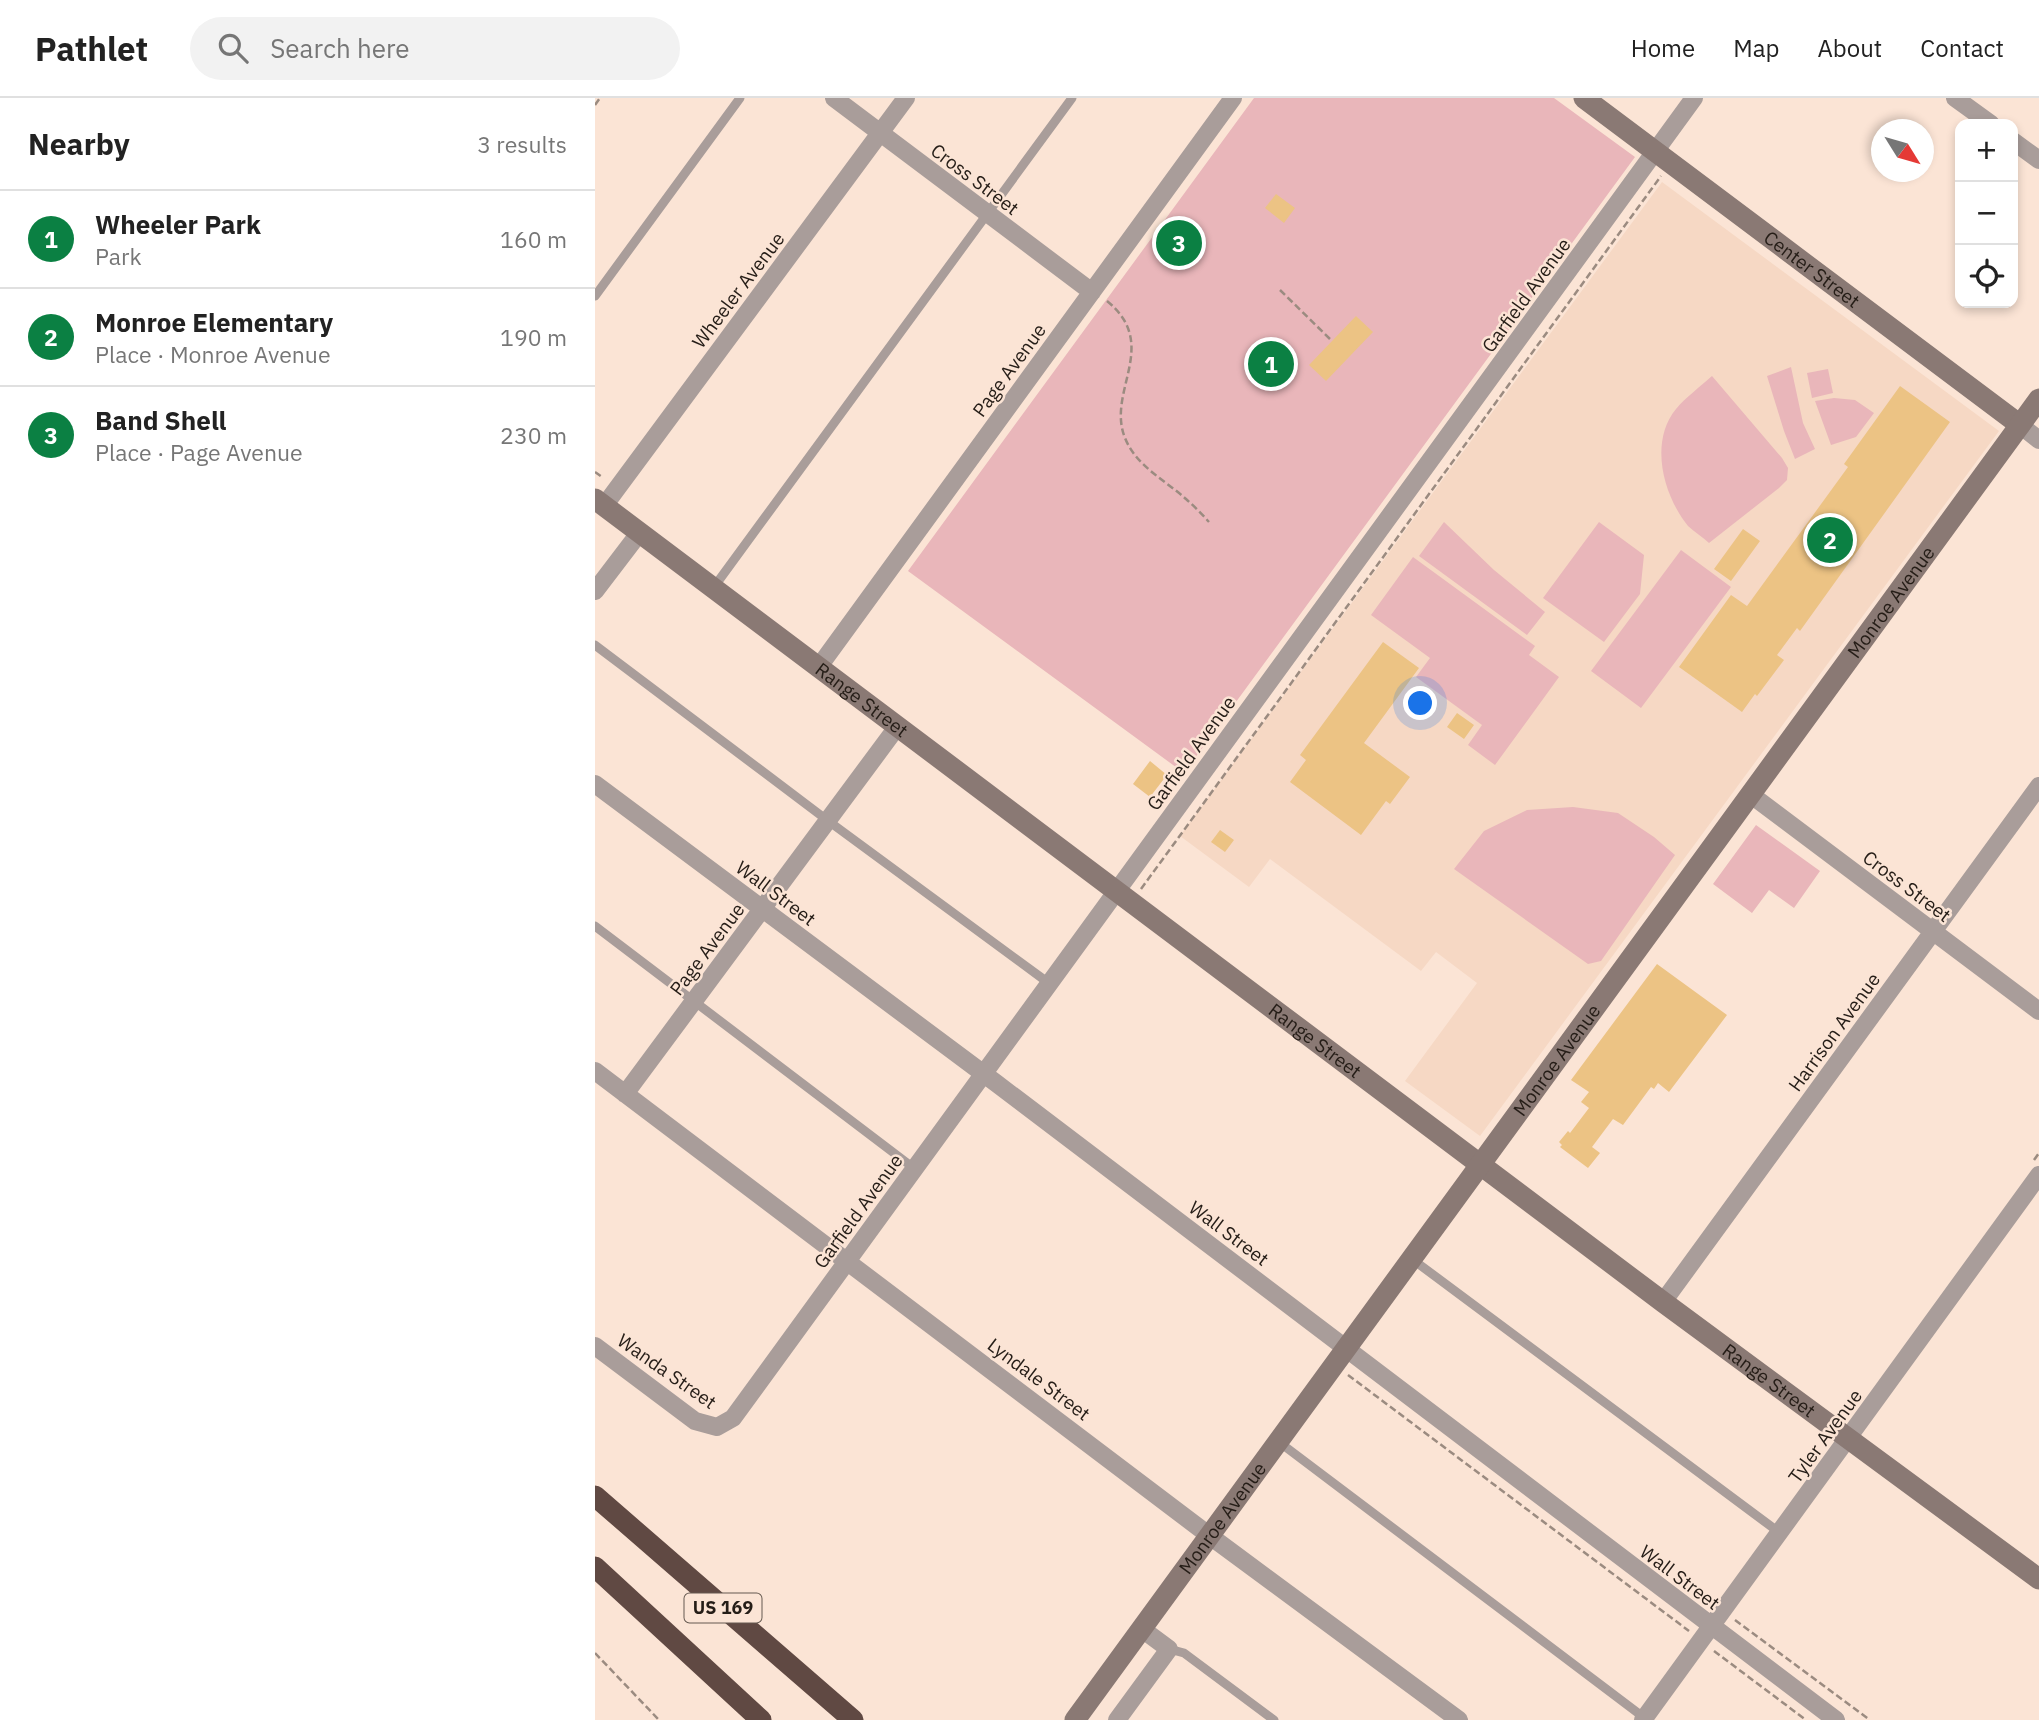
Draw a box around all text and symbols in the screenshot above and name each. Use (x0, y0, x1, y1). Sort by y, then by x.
search box (190, 17, 680, 80)
text: Pathlet (35, 27, 148, 70)
icon: search (214, 29, 252, 67)
text: Search here (270, 31, 410, 65)
text: Home (1631, 32, 1695, 64)
text: Map (1733, 32, 1779, 64)
text: About (1817, 32, 1882, 64)
text: Contact (1920, 32, 2004, 64)
north arrow (1871, 119, 1934, 182)
map controls (1955, 119, 2018, 308)
button: + (1955, 119, 2018, 182)
text: Nearby (28, 124, 130, 163)
text: 3 results (477, 129, 567, 159)
street label: Cross Street (926, 138, 1024, 220)
button: − (1955, 182, 2018, 245)
text: Wheeler Park (95, 207, 261, 241)
pin: 3 (1156, 217, 1202, 269)
text: 1 (44, 224, 58, 254)
text: 160 m (500, 224, 567, 254)
street label: Center Street (1759, 225, 1865, 313)
street label: Wheeler Avenue (687, 227, 789, 353)
street label: Garfield Avenue (1476, 233, 1576, 357)
text: Park (95, 241, 142, 271)
button: locate (1955, 245, 2018, 308)
text: Monroe Elementary (95, 305, 333, 339)
street label: Page Avenue (967, 319, 1051, 421)
text: 2 (44, 322, 58, 352)
text: 190 m (500, 322, 567, 352)
pin: 1 (1248, 338, 1294, 390)
text: Place · Monroe Avenue (95, 339, 331, 369)
text: Band Shell (95, 403, 226, 437)
text: 3 (44, 420, 58, 450)
text: 230 m (500, 420, 567, 450)
text: Place · Page Avenue (95, 437, 303, 467)
pin: 2 (1807, 514, 1853, 566)
street label: Monroe Avenue (1842, 541, 1940, 663)
street label: Range Street (811, 657, 913, 742)
your location (1403, 686, 1437, 720)
street label: Garfield Avenue (1141, 691, 1241, 815)
street label: Cross Street (1858, 845, 1956, 927)
street label: Wall Street (731, 855, 821, 931)
street label: Page Avenue (664, 898, 750, 1000)
street label: Harrison Avenue (1783, 968, 1885, 1096)
street label: Range Street (1264, 998, 1366, 1083)
street label: Monroe Avenue (1508, 999, 1605, 1121)
street label: Garfield Avenue (808, 1149, 908, 1273)
street label: Wall Street (1184, 1195, 1274, 1271)
street label: Wanda Street (613, 1328, 721, 1414)
street label: Lyndale Street (983, 1333, 1095, 1425)
street label: Range Street (1718, 1338, 1820, 1422)
street label: Tyler Avenue (1783, 1384, 1867, 1488)
street label: Monroe Avenue (1174, 1457, 1271, 1579)
street label: Wall Street (1635, 1539, 1725, 1615)
road number: US 169 (685, 1594, 761, 1623)

